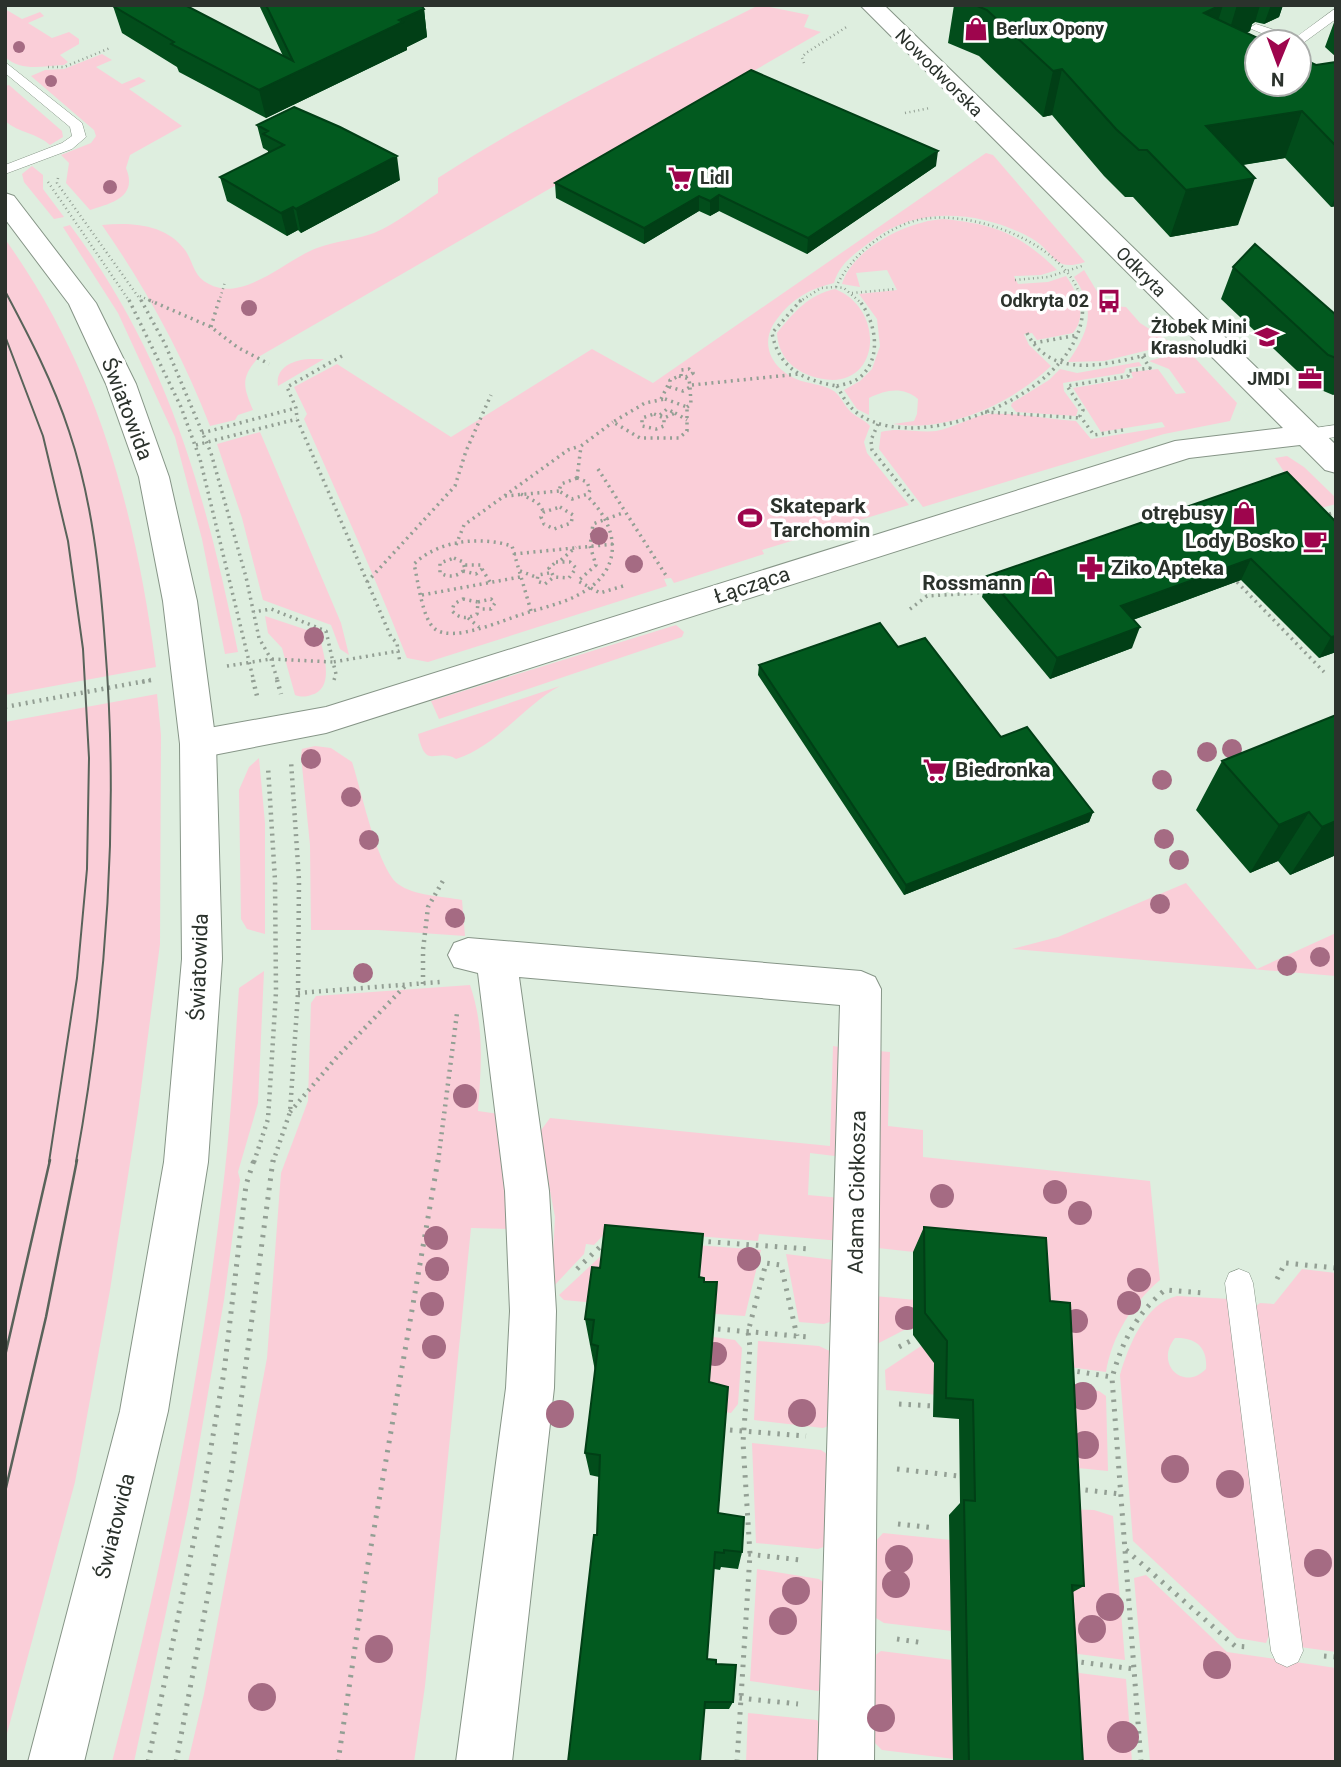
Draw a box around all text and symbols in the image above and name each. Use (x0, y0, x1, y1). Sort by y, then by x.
shop icon: Berlux Opony (962, 15, 990, 43)
place label: Berlux Opony (996, 18, 1105, 39)
street label: Nowodworska (891, 25, 987, 121)
north arrow (1243, 28, 1313, 98)
text: N (1271, 68, 1285, 91)
supermarket icon: Lidl (666, 164, 694, 192)
place label: Lidl (700, 167, 729, 188)
street label: Odkryta (1112, 242, 1171, 301)
bus stop icon: Odkryta 02 (1095, 287, 1123, 315)
place label: Odkryta 02 (1000, 290, 1089, 311)
place label: Żłobek Mini Krasnoludki (1151, 316, 1247, 358)
school or university icon: Żłobek Mini Krasnoludki (1253, 323, 1281, 351)
street label: Światowida (97, 354, 157, 464)
office icon: JMDI (1296, 365, 1324, 393)
place label: JMDI (1247, 368, 1290, 389)
place label: Skatepark Tarchomin (770, 494, 870, 542)
shop icon: otrębusy (1230, 499, 1258, 527)
place label: otrębusy (1141, 501, 1224, 525)
sports icon: Skatepark Tarchomin (736, 504, 764, 532)
cafe icon: Lody Bosko (1301, 527, 1329, 555)
place label: Lody Bosko (1185, 529, 1295, 553)
pharmacy icon: Ziko Apteka (1077, 554, 1105, 582)
place label: Ziko Apteka (1111, 556, 1224, 580)
street label: Łącząca (711, 562, 793, 608)
shop icon: Rossmann (1028, 569, 1056, 597)
place label: Rossmann (922, 571, 1022, 595)
supermarket icon: Biedronka (921, 756, 949, 784)
place label: Biedronka (955, 758, 1051, 782)
street label: Światowida (185, 913, 213, 1021)
street label: Adama Ciołkosza (844, 1110, 870, 1274)
street label: Światowida (90, 1471, 140, 1581)

